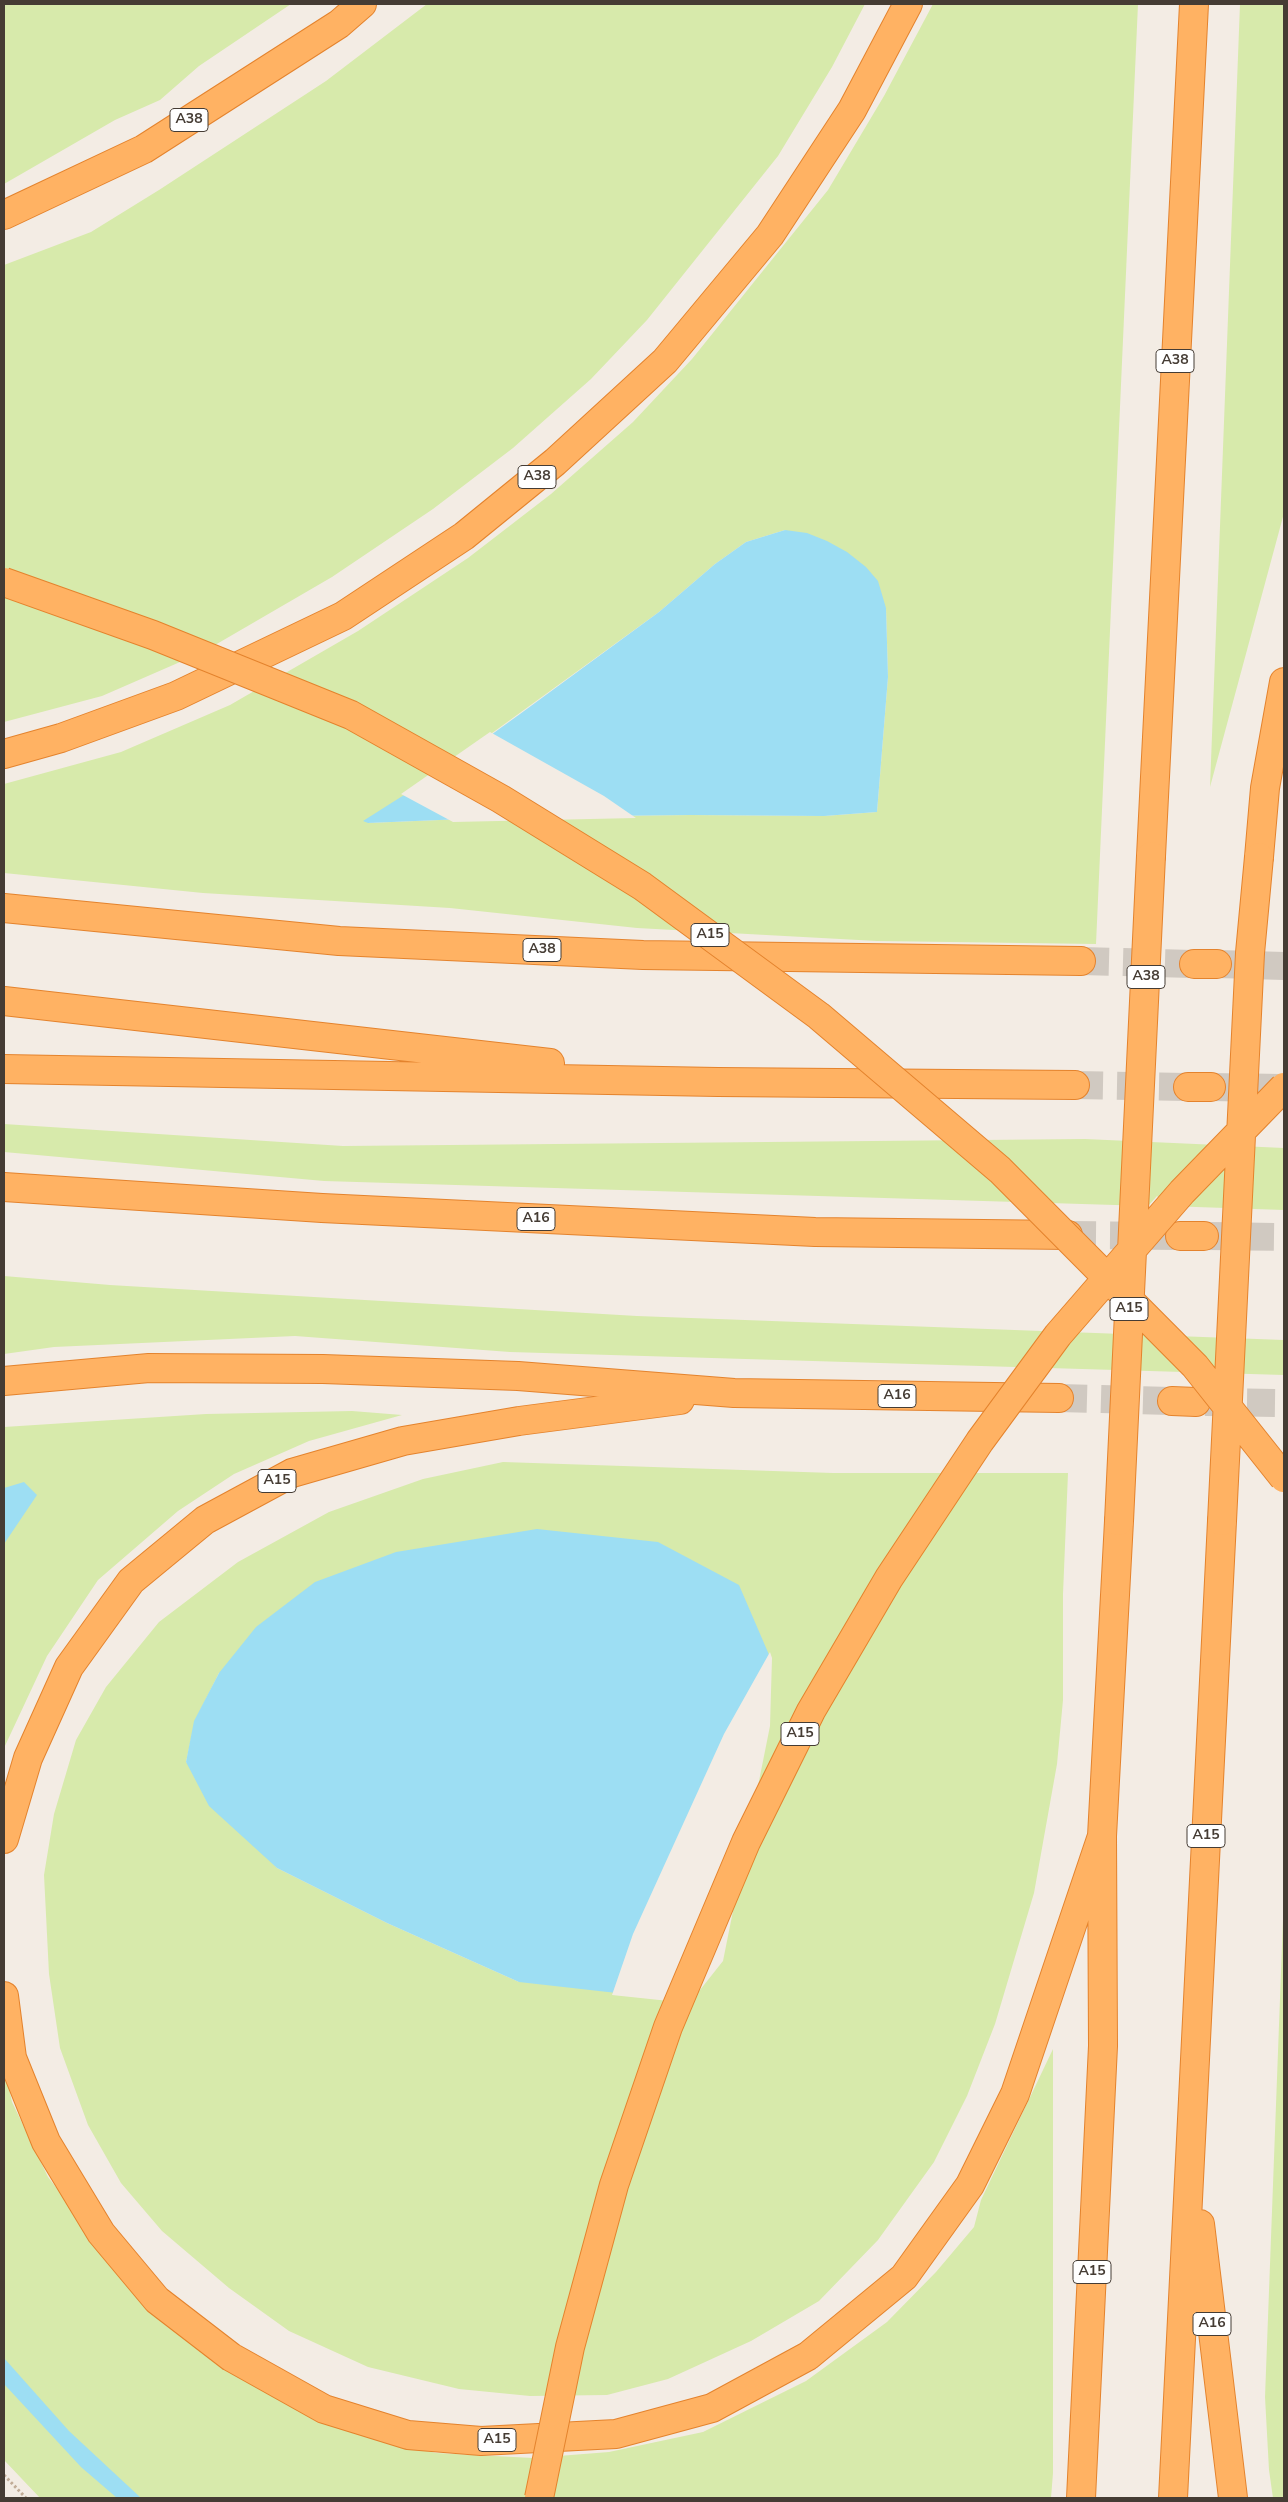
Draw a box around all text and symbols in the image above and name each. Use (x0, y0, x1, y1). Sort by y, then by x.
road number: A38 (170, 108, 208, 132)
road number: A38 (1156, 350, 1194, 372)
road number: A38 (518, 466, 556, 488)
road number: A15 (691, 924, 729, 946)
road number: A38 (523, 938, 561, 962)
road number: A38 (1127, 966, 1165, 989)
road number: A16 (517, 1208, 555, 1230)
road number: A15 (1110, 1298, 1148, 1320)
road number: A16 (878, 1384, 916, 1408)
road number: A15 (258, 1470, 296, 1492)
road number: A15 (781, 1722, 819, 1746)
road number: A15 (1187, 1824, 1225, 1848)
road number: A15 (1073, 2260, 1111, 2284)
road number: A16 (1193, 2312, 1231, 2336)
road number: A15 (478, 2428, 516, 2452)

